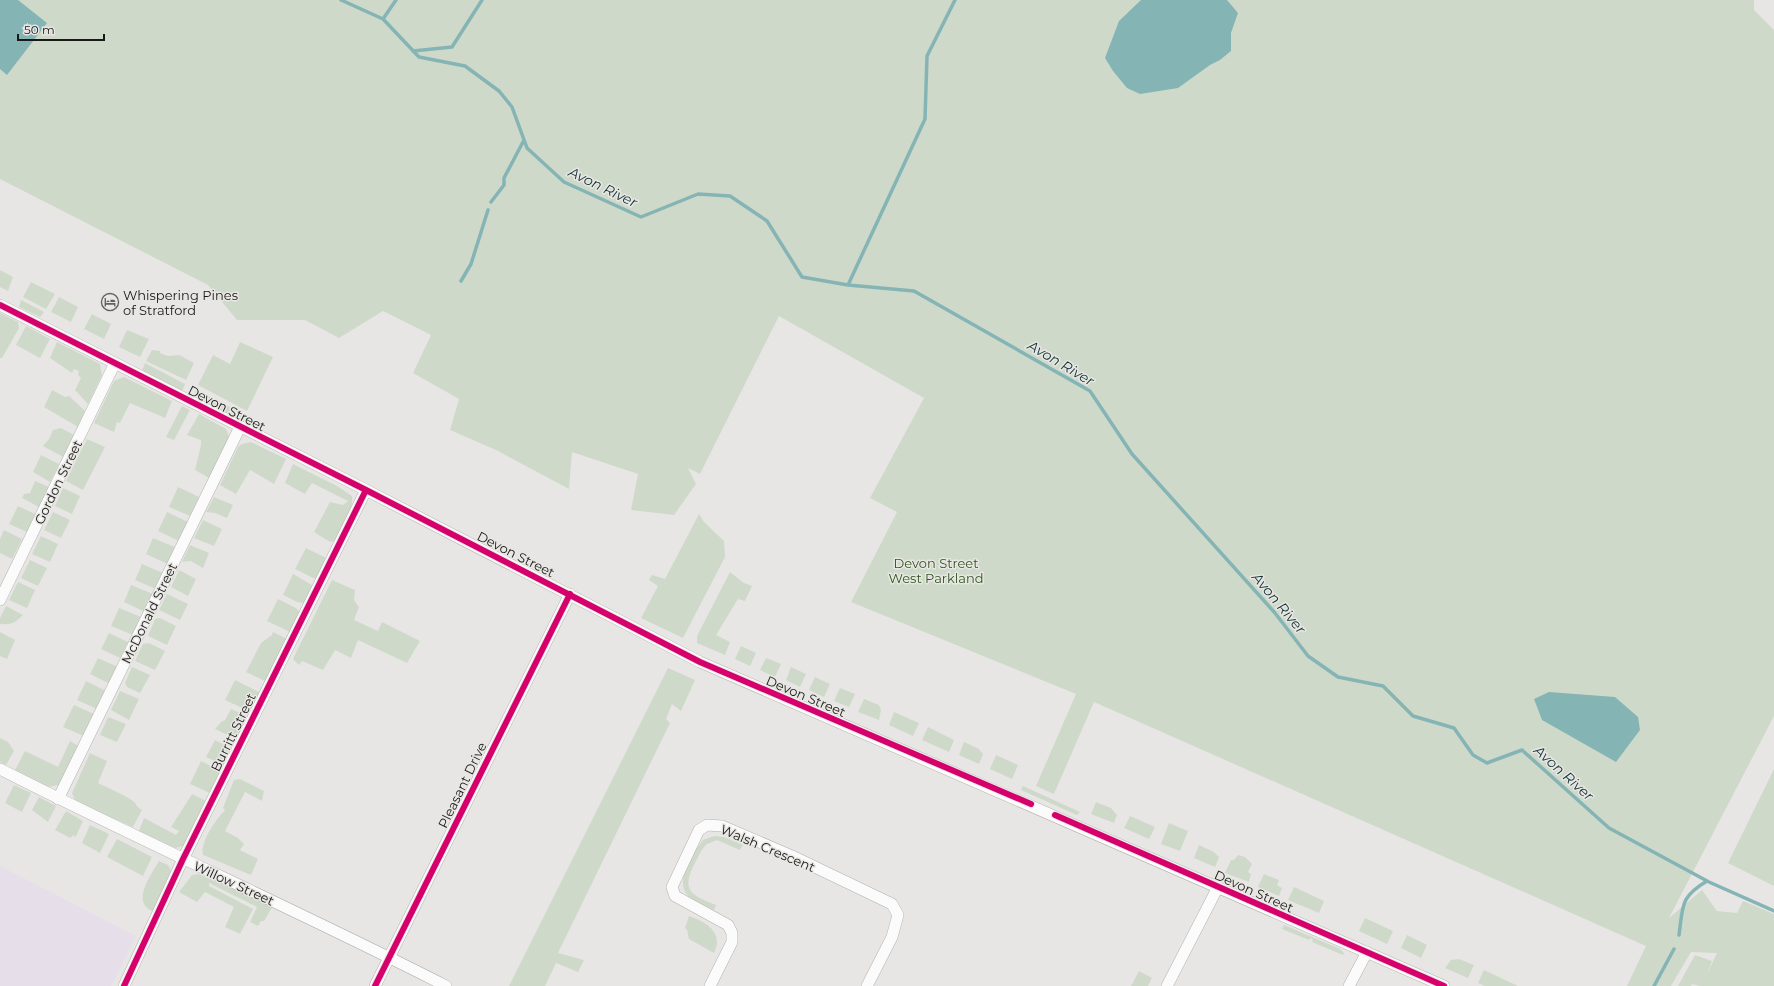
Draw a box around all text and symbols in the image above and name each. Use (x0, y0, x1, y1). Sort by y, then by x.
scale bar (18, 16, 104, 42)
text: 50 m (24, 22, 55, 37)
water label: Avon River (565, 162, 641, 212)
place label: Whispering Pines of Stratford (123, 287, 238, 318)
hotel icon: Whispering Pines of Stratford (100, 292, 120, 312)
water label: Avon River (1024, 336, 1098, 390)
street label: Devon Street (186, 382, 268, 434)
street label: Gordon Street (31, 437, 85, 527)
street label: Devon Street (475, 528, 557, 580)
park label: Devon Street West Parkland (888, 555, 984, 586)
street label: McDonald Street (118, 560, 180, 666)
water label: Avon River (1248, 568, 1310, 638)
street label: Devon Street (764, 672, 848, 720)
street label: Burritt Street (207, 690, 259, 774)
street label: Pleasant Drive (434, 739, 490, 831)
water label: Avon River (1530, 741, 1598, 805)
street label: Walsh Crescent (718, 821, 818, 875)
street label: Willow Street (191, 857, 277, 909)
street label: Devon Street (1212, 866, 1296, 916)

